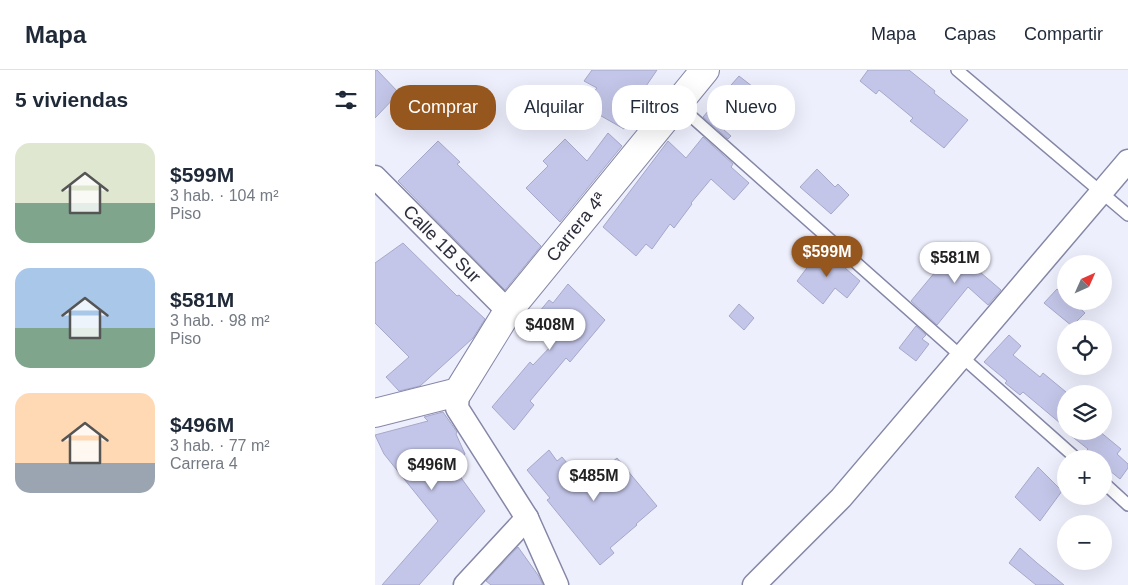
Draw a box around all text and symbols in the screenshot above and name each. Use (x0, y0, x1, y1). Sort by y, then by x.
text: Mapa (25, 21, 86, 48)
text: Mapa (871, 24, 916, 44)
text: Capas (944, 24, 996, 44)
text: Compartir (1024, 24, 1103, 44)
chip: Comprar (390, 85, 496, 130)
chip: Alquilar (506, 85, 602, 130)
chip: Filtros (612, 85, 697, 130)
chip: Nuevo (707, 85, 795, 130)
icon: filters (332, 86, 360, 114)
text: 5 viviendas (15, 88, 128, 111)
icon: home (55, 163, 115, 223)
text: $599M (170, 163, 234, 186)
text: 3 hab. · 104 m² (170, 187, 279, 204)
street label: Carrera 4ª (542, 188, 610, 265)
street label: Calle 1B Sur (399, 201, 485, 287)
text: Piso (170, 205, 201, 222)
pin: $599M (792, 236, 862, 278)
pin: $581M (920, 242, 990, 284)
text: $599M (803, 243, 851, 260)
text: $581M (931, 249, 979, 266)
north arrow (1057, 255, 1113, 310)
map controls (1057, 255, 1112, 570)
icon: home (55, 288, 115, 348)
text: $581M (170, 288, 234, 311)
pin: $408M (515, 308, 585, 351)
text: 3 hab. · 98 m² (170, 312, 270, 329)
text: $408M (526, 316, 574, 333)
button: locate (1057, 320, 1112, 375)
text: Piso (170, 330, 201, 347)
button: layers (1057, 385, 1112, 440)
icon: home (55, 413, 115, 473)
text: $496M (170, 413, 234, 436)
text: 3 hab. · 77 m² (170, 437, 270, 454)
pin: $496M (397, 448, 467, 491)
button: + (1057, 450, 1112, 505)
text: Carrera 4 (170, 455, 238, 472)
text: $496M (408, 456, 456, 473)
pin: $485M (559, 460, 629, 502)
text: $485M (570, 467, 618, 484)
button: − (1057, 515, 1112, 570)

